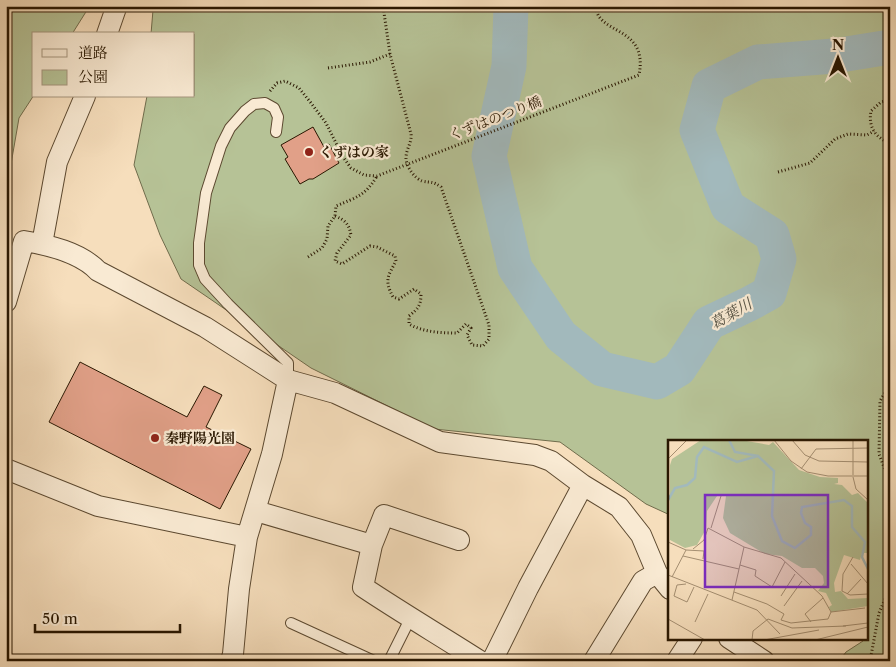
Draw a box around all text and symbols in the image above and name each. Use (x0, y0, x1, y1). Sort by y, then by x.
legend (32, 32, 195, 98)
north arrow (814, 32, 864, 82)
text: N (832, 36, 844, 54)
text: 道路 (78, 43, 108, 62)
text: 公園 (78, 67, 108, 86)
street label: くずはのつり橋 (446, 92, 544, 144)
place label: くずはの家 (319, 143, 389, 161)
marker: くずはの家 (303, 146, 315, 158)
water label: 葛葉川 (707, 293, 757, 333)
place label: 秦野陽光園 (165, 429, 235, 447)
marker: 秦野陽光園 (149, 432, 161, 444)
inset map (668, 440, 868, 640)
scale bar (35, 602, 180, 634)
text: 50 m (42, 609, 78, 628)

